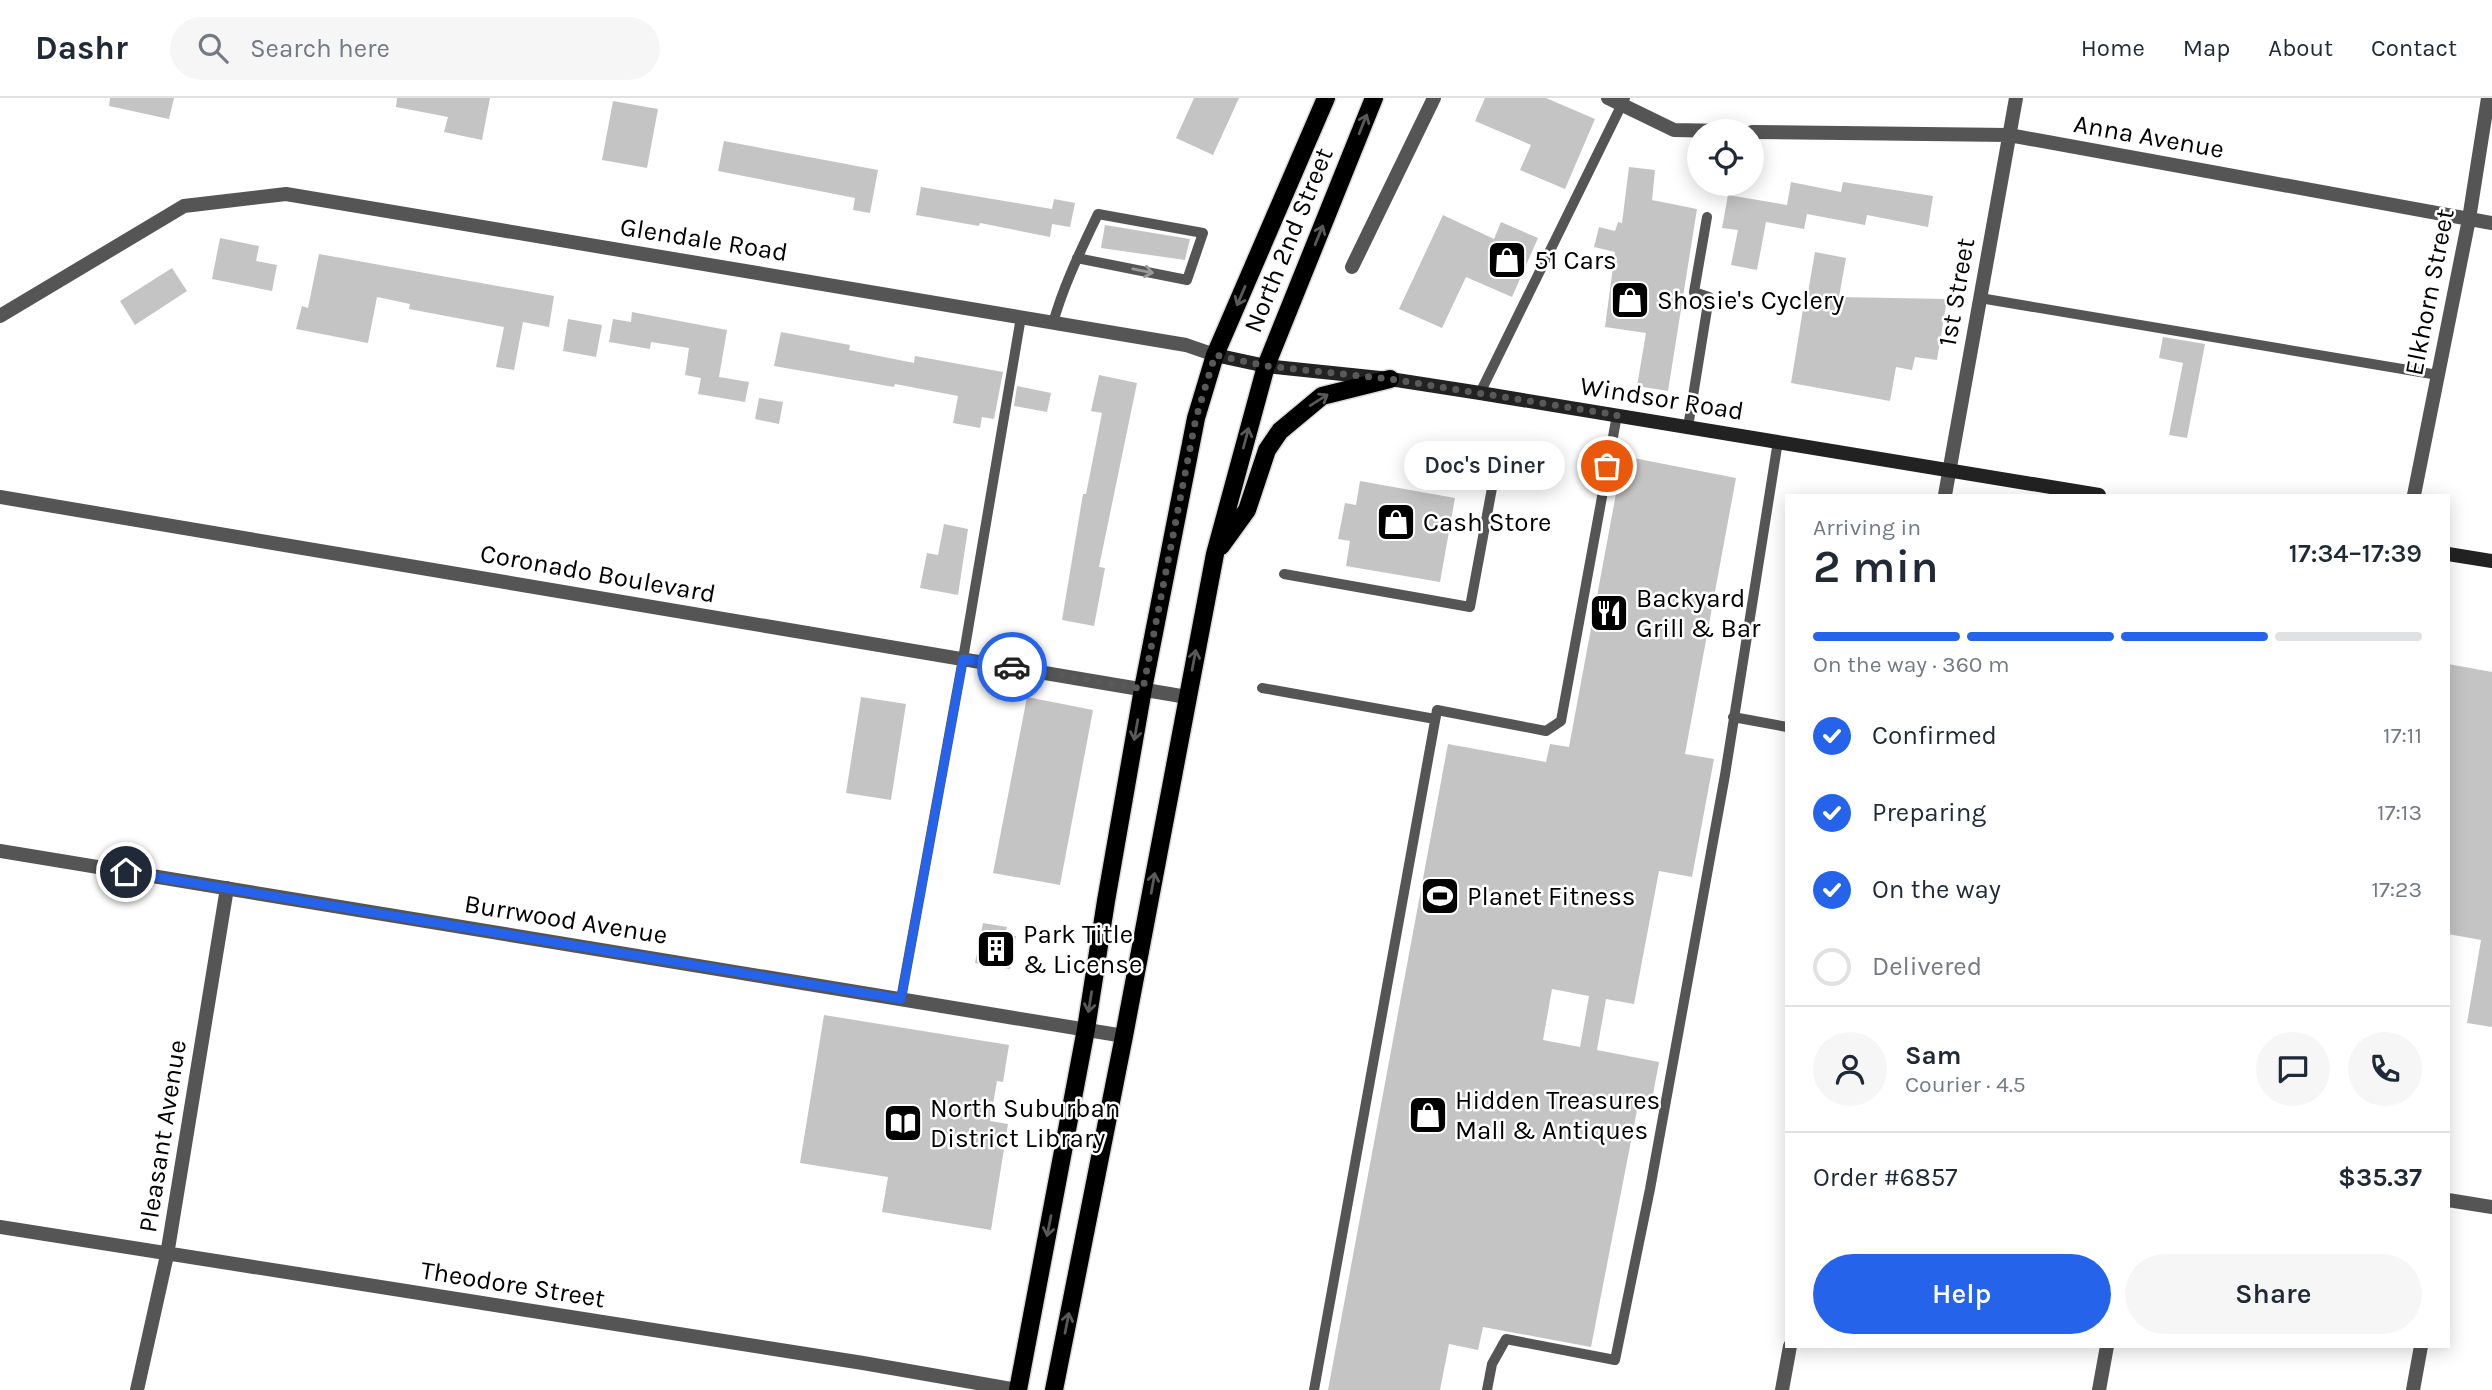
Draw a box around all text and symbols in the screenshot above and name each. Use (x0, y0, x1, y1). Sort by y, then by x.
search box (170, 17, 660, 80)
text: Dashr (35, 29, 128, 67)
icon: search (194, 29, 232, 67)
text: Search here (250, 33, 390, 64)
text: Home (2081, 34, 2145, 62)
text: Map (2183, 34, 2230, 62)
text: About (2268, 34, 2333, 62)
text: Contact (2371, 34, 2457, 62)
street label: Anna Avenue (2071, 108, 2227, 165)
one-way arrow (1358, 114, 1371, 135)
map controls (1687, 119, 1764, 196)
button: locate (1687, 119, 1764, 196)
street label: North 2nd Street (1237, 143, 1340, 337)
street label: Elkhorn Street (2398, 206, 2461, 378)
street label: Glendale Road (618, 211, 790, 268)
one-way arrow (1313, 224, 1326, 246)
street label: 1st Street (1932, 235, 1981, 349)
shop icon: 51 Cars (1486, 239, 1528, 281)
place label: 51 Cars (1534, 245, 1617, 276)
one-way arrow (1131, 265, 1154, 279)
shop icon: Shosie's Cyclery (1609, 279, 1651, 321)
one-way arrow (1233, 284, 1246, 306)
place label: Shosie's Cyclery (1657, 285, 1844, 316)
street label: Windsor Road (1578, 370, 1746, 427)
one-way arrow (1309, 393, 1329, 407)
one-way arrow (1241, 428, 1254, 450)
pin (1577, 436, 1637, 496)
callout: Doc's Diner (1404, 442, 1565, 490)
icon: bag (1588, 447, 1626, 485)
text: Doc's Diner (1424, 452, 1545, 479)
shop icon: Cash Store (1375, 501, 1417, 543)
place label: Cash Store (1423, 507, 1551, 538)
text: Arriving in (1813, 514, 1921, 541)
street label: Coronado Boulevard (478, 538, 718, 609)
text: 17:34–17:39 (2289, 538, 2422, 569)
text: 2 min (1813, 540, 1939, 594)
place label: Backyard Grill & Bar (1636, 583, 1761, 644)
restaurant icon: Backyard Grill & Bar (1588, 592, 1630, 634)
courier (977, 632, 1047, 702)
icon: car (993, 648, 1031, 686)
one-way arrow (1188, 649, 1202, 672)
text: On the way · 360 m (1813, 651, 2009, 678)
icon: check (1813, 717, 1851, 755)
one-way arrow (1129, 718, 1142, 741)
text: Confirmed (1872, 720, 1997, 751)
text: 17:11 (2383, 722, 2422, 749)
icon: check (1813, 794, 1851, 832)
text: Preparing (1872, 797, 1986, 828)
text: 17:13 (2377, 799, 2422, 826)
pin (96, 842, 156, 902)
icon: home (107, 853, 145, 891)
icon: check (1813, 871, 1851, 909)
one-way arrow (1146, 872, 1160, 895)
text: On the way (1872, 874, 2001, 905)
sports icon: Planet Fitness (1419, 875, 1461, 917)
text: 17:23 (2371, 876, 2422, 903)
place label: Planet Fitness (1467, 881, 1636, 912)
street label: Burrwood Avenue (462, 888, 670, 951)
place label: Park Title & License (1023, 919, 1142, 980)
building icon: Park Title & License (975, 928, 1017, 970)
text: Delivered (1872, 951, 1982, 982)
one-way arrow (1083, 991, 1096, 1013)
button: person (1813, 1032, 1887, 1106)
button: chat (2256, 1032, 2330, 1106)
button: phone (2348, 1032, 2422, 1106)
street label: Pleasant Avenue (132, 1038, 193, 1235)
text: Sam (1905, 1040, 1961, 1071)
text: Courier · 4.5 (1905, 1071, 2026, 1098)
place label: Hidden Treasures Mall & Antiques (1455, 1085, 1660, 1146)
place label: North Suburban District Library (930, 1093, 1120, 1154)
shop icon: Hidden Treasures Mall & Antiques (1407, 1094, 1449, 1136)
library icon: North Suburban District Library (882, 1102, 924, 1144)
text: Order #6857 (1813, 1162, 1958, 1193)
text: $35.37 (2338, 1162, 2422, 1193)
one-way arrow (1042, 1214, 1055, 1237)
button: Help (1813, 1254, 2111, 1334)
button: Share (2125, 1254, 2422, 1334)
street label: Theodore Street (419, 1255, 608, 1314)
one-way arrow (1061, 1312, 1074, 1335)

